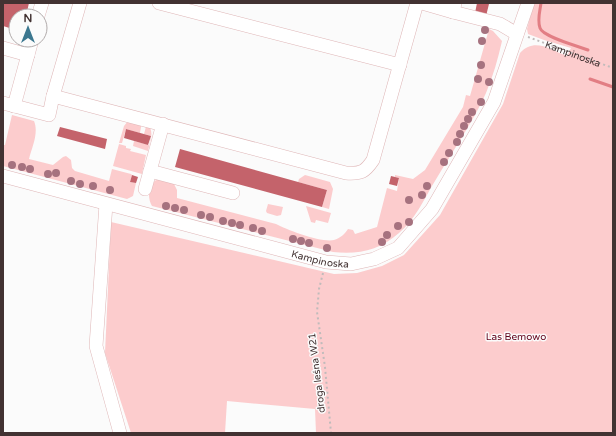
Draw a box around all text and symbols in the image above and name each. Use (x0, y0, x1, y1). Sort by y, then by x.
north arrow (8, 8, 48, 48)
text: N (24, 12, 32, 25)
street label: Kampinoska (543, 39, 602, 70)
street label: Kampinoska (290, 248, 349, 271)
park label: Las Bemowo (486, 331, 546, 343)
street label: droga leśna W21 (306, 332, 328, 414)

